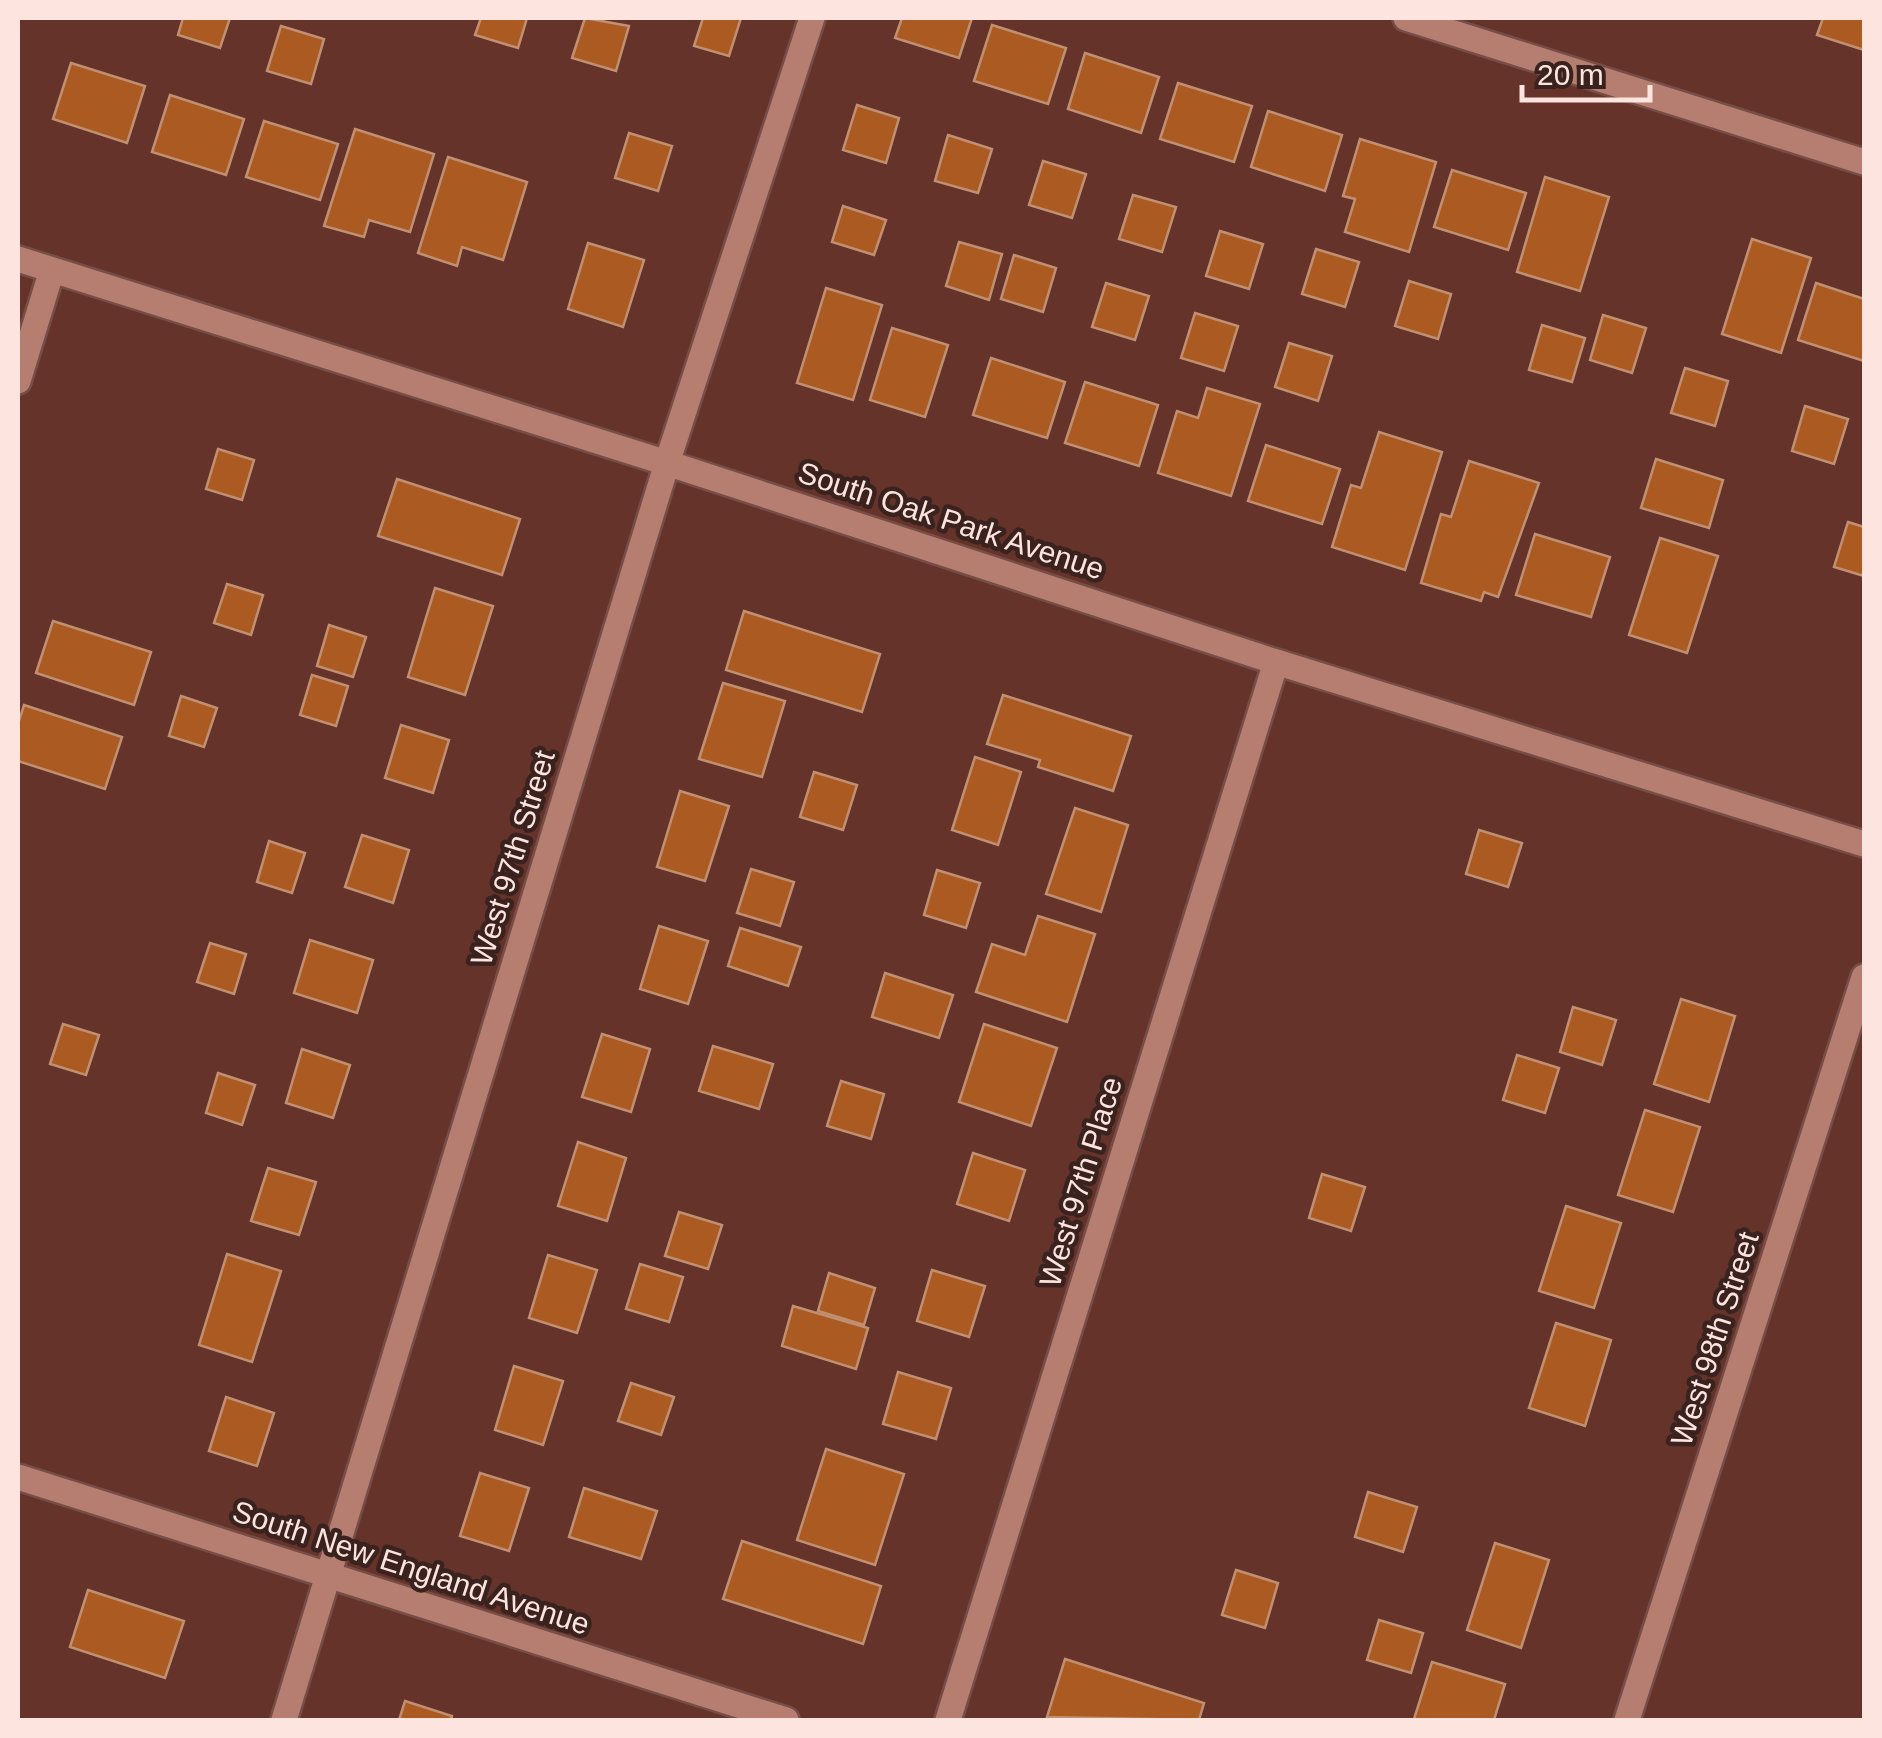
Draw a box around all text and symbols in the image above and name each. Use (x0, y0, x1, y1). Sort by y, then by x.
scale bar (1522, 40, 1650, 102)
text: 20 m (1537, 58, 1604, 91)
street label: South Oak Park Avenue (794, 455, 1108, 586)
street label: West 97th Street (464, 746, 561, 969)
street label: West 97th Place (1033, 1073, 1128, 1291)
street label: West 98th Street (1664, 1227, 1765, 1450)
street label: South New England Avenue (229, 1494, 594, 1641)

